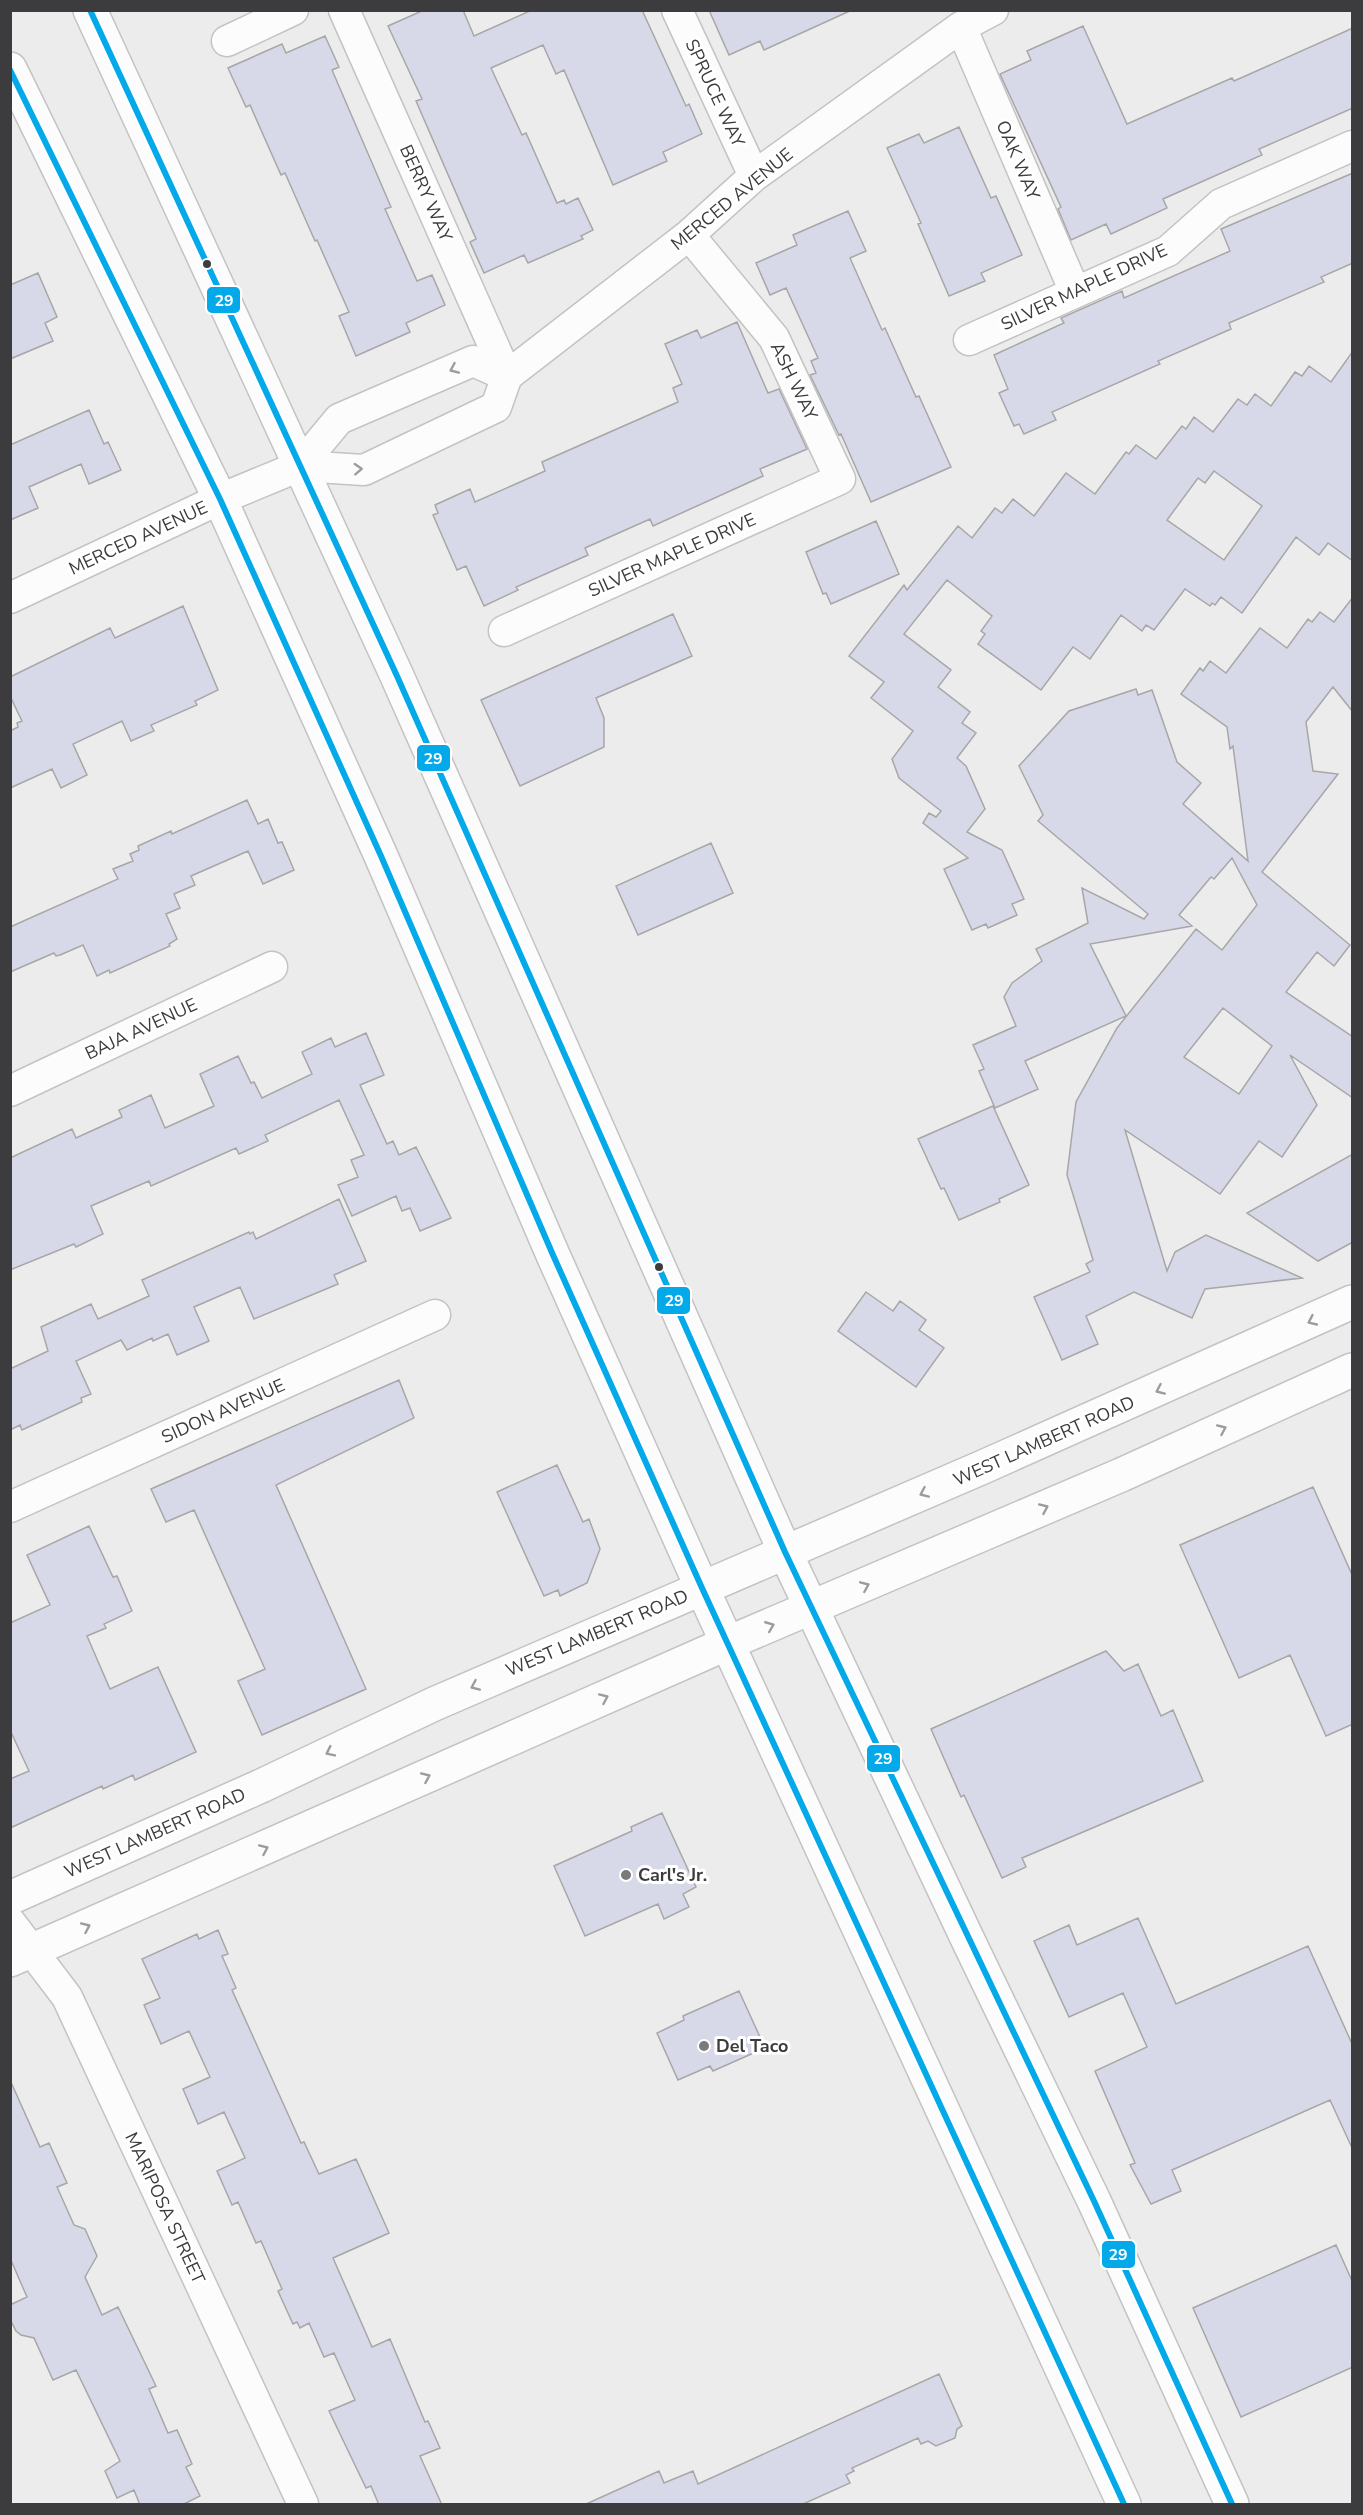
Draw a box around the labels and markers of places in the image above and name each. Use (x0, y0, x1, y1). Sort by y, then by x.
unlabelled marker (201, 258, 213, 270)
unlabelled marker (653, 1261, 665, 1273)
place label: Carl's Jr. (638, 1863, 707, 1887)
marker: Carl's Jr. (619, 1868, 633, 1882)
place label: Del Taco (716, 2034, 788, 2058)
marker: Del Taco (697, 2039, 711, 2053)

